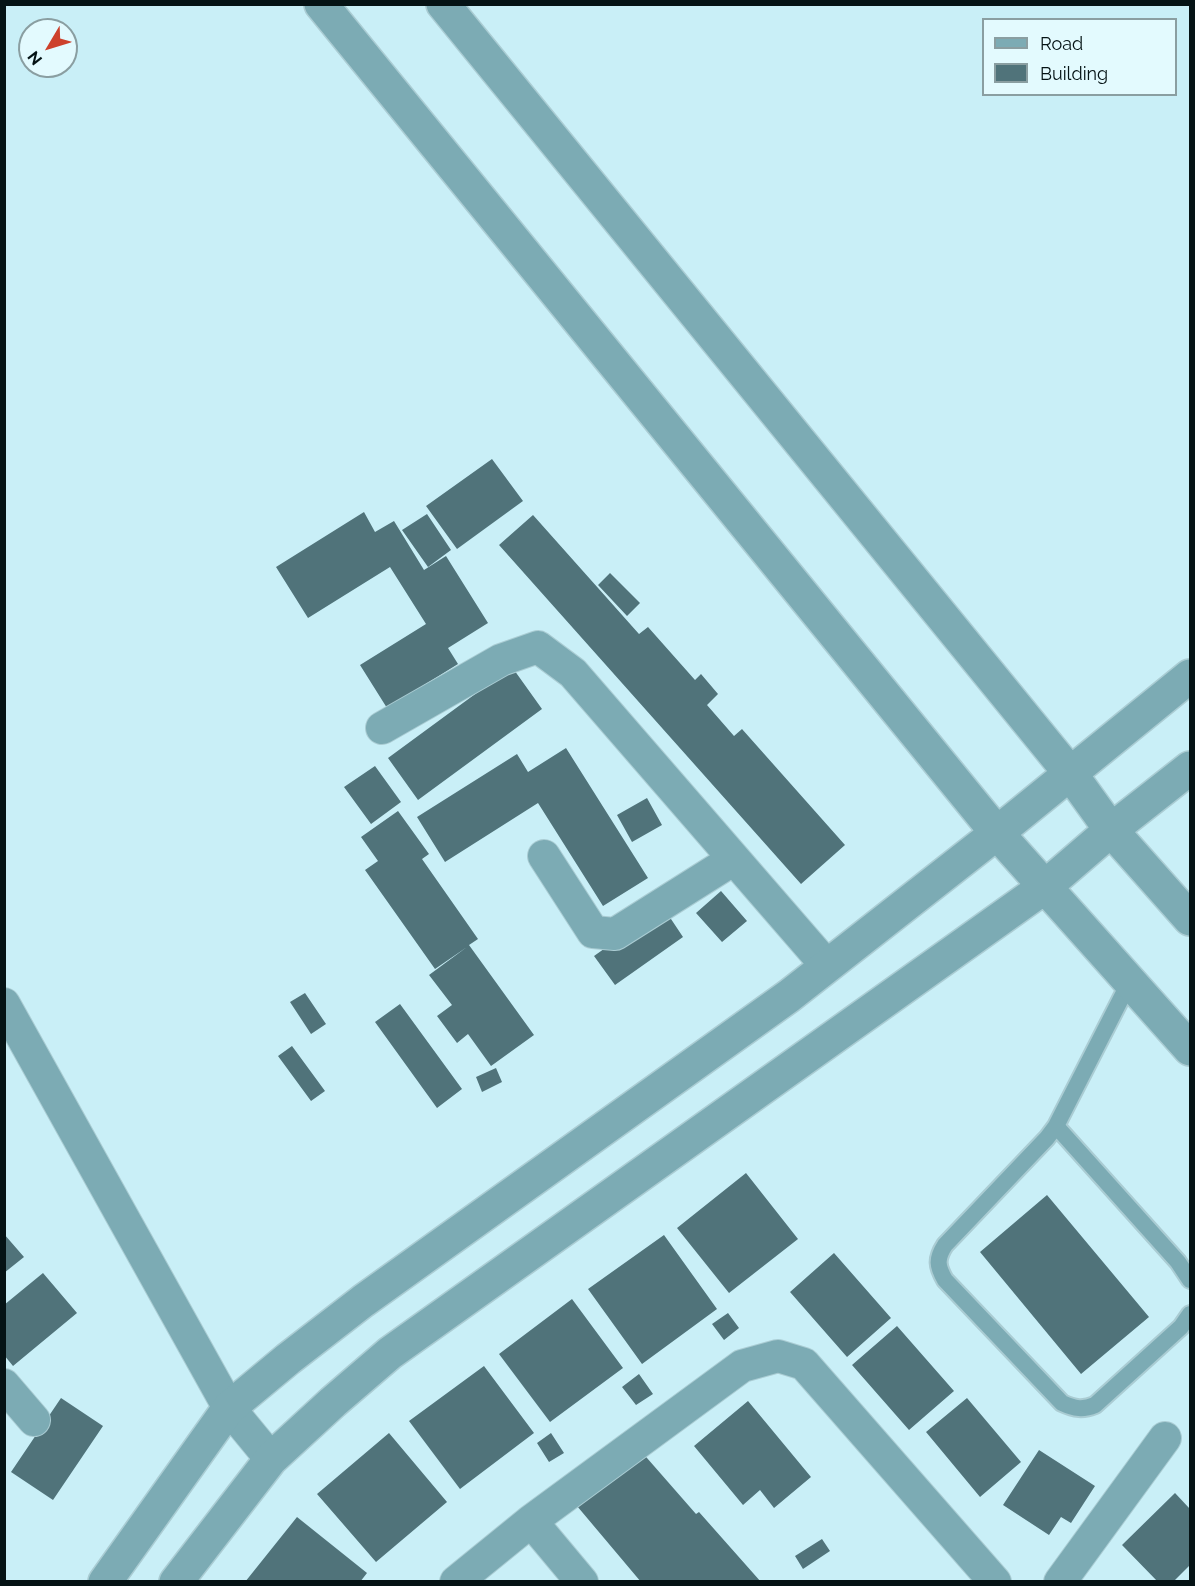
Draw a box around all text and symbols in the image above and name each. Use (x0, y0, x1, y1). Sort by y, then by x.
north arrow (18, 18, 78, 78)
legend (982, 18, 1177, 96)
text: Road (1040, 33, 1083, 54)
text: N (24, 47, 46, 69)
text: Building (1040, 63, 1108, 84)

